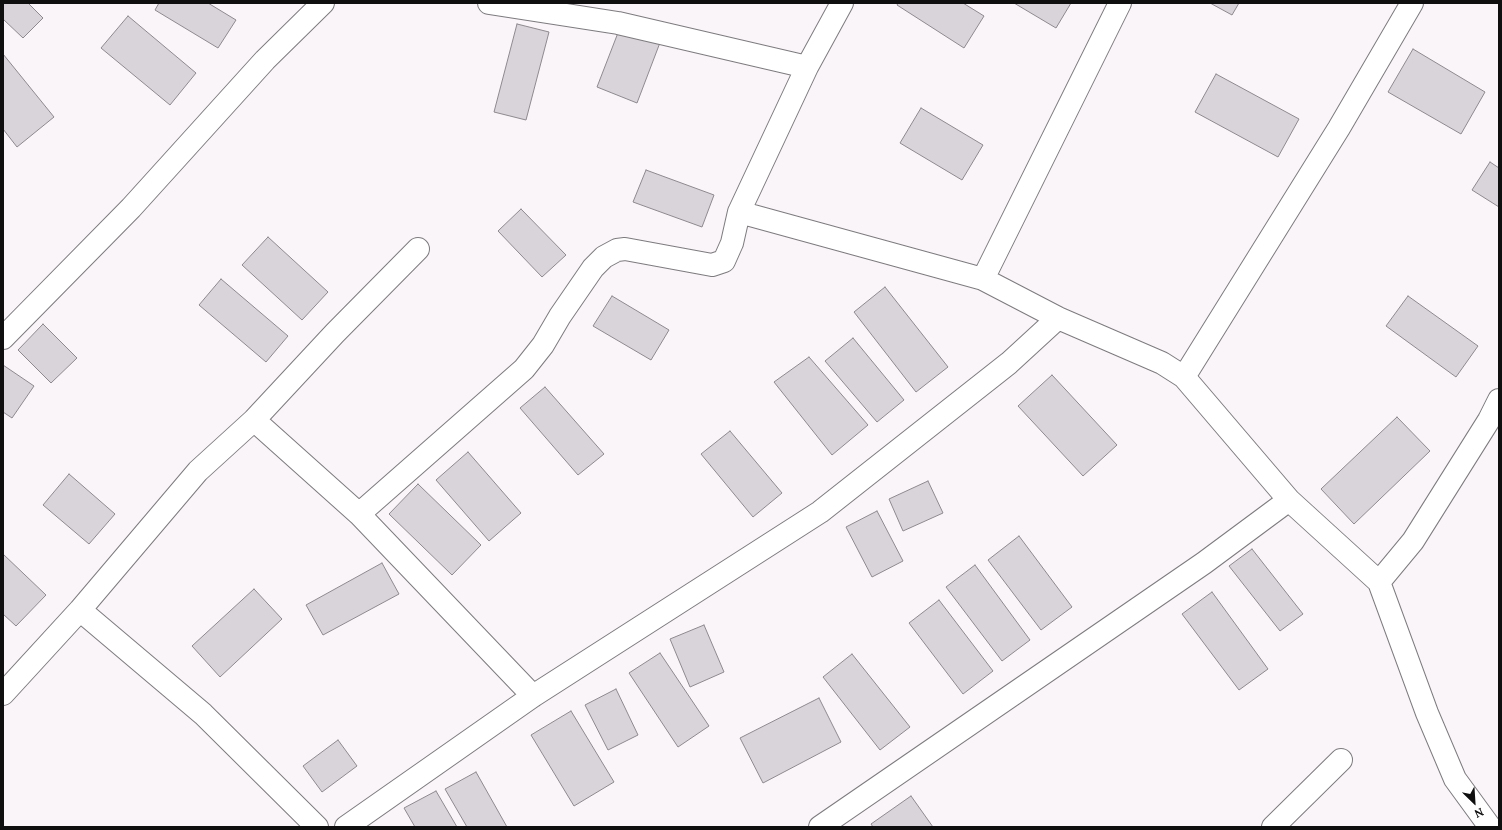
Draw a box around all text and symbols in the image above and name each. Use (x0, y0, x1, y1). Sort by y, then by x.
north arrow (1454, 782, 1494, 822)
text: N (1472, 805, 1486, 821)

